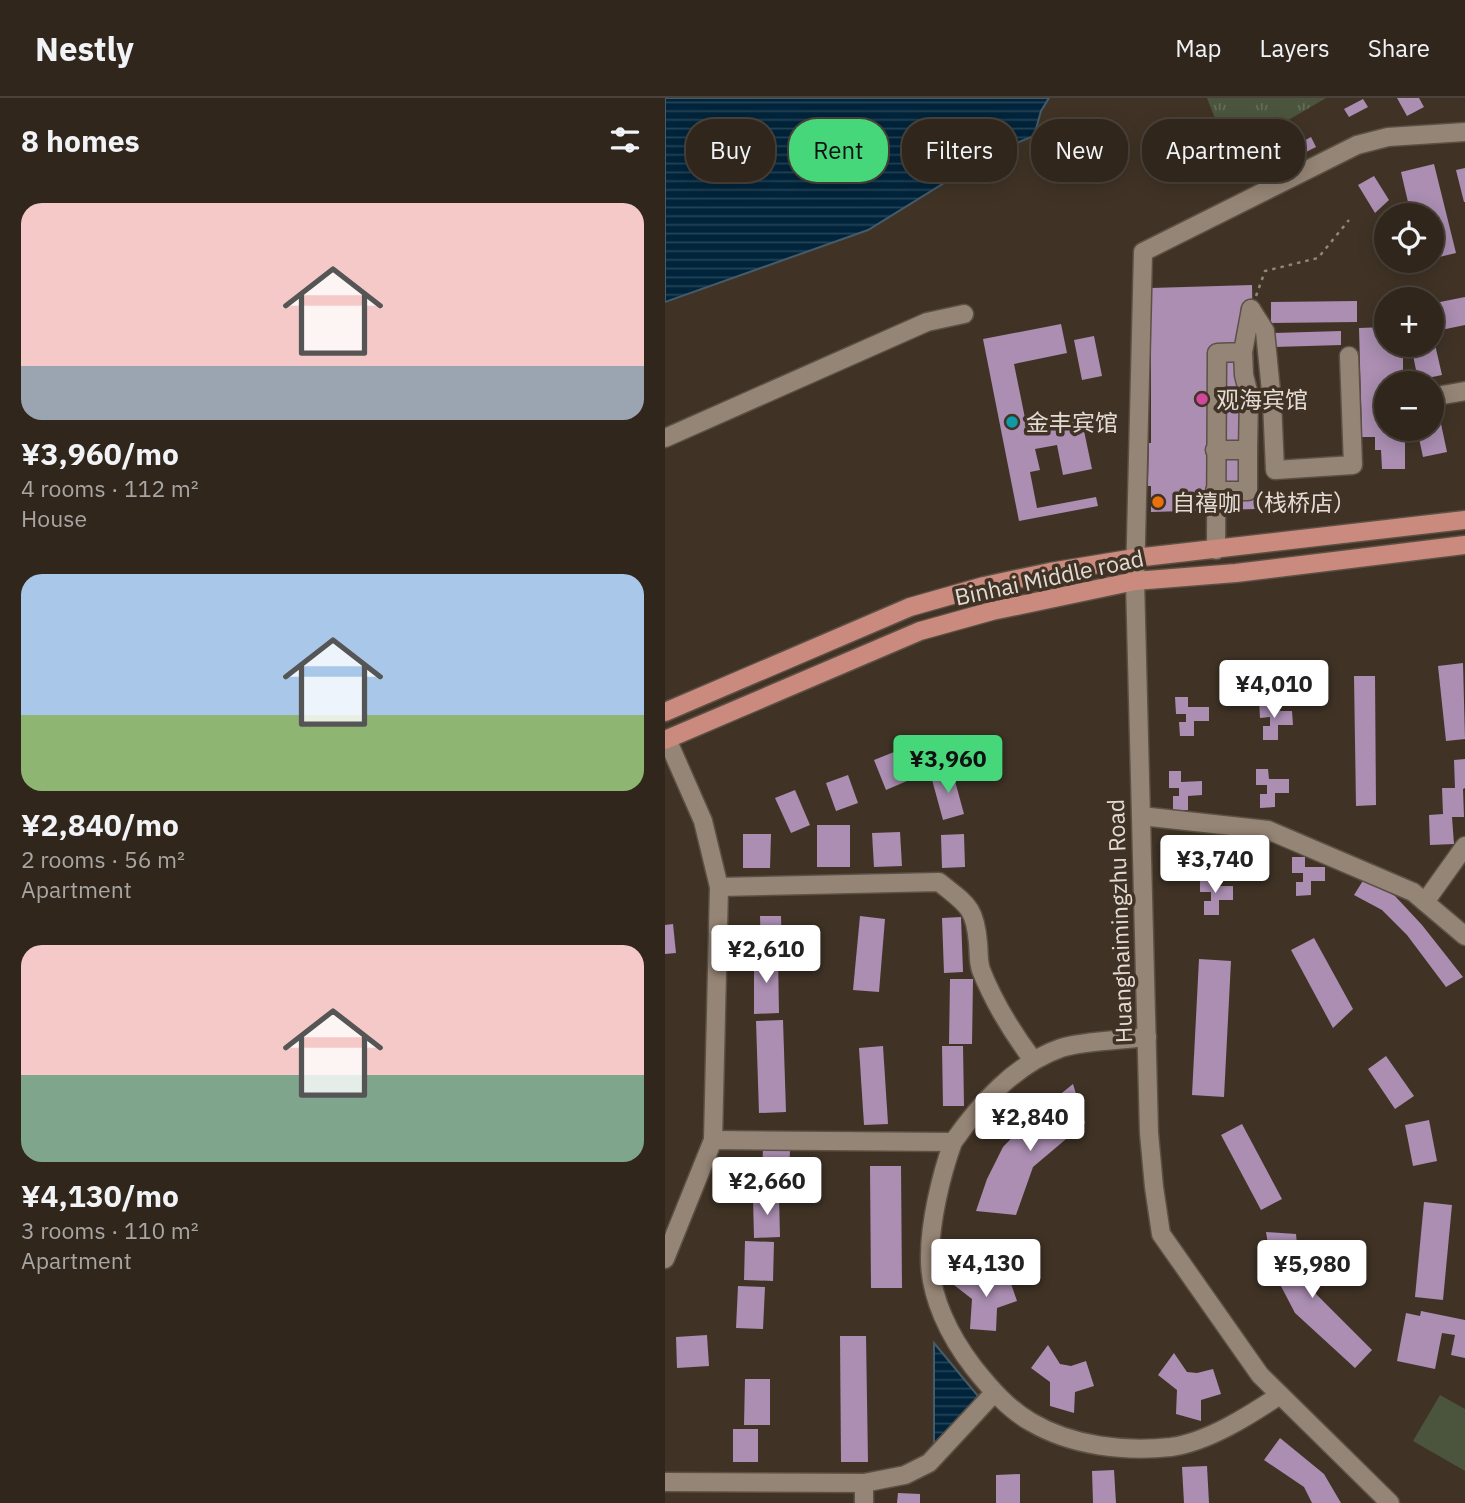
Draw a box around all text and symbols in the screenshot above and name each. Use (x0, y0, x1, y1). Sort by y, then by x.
text: Nestly (35, 27, 134, 70)
text: Map (1175, 32, 1222, 64)
text: Layers (1260, 32, 1330, 64)
text: Share (1368, 32, 1430, 64)
chip: Buy (686, 119, 775, 182)
chip: Rent (789, 119, 888, 182)
chip: Filters (902, 119, 1017, 182)
chip: New (1031, 119, 1128, 182)
chip: Apartment (1142, 119, 1305, 182)
text: 8 homes (21, 121, 140, 160)
icon: filters (606, 121, 644, 159)
map controls (1374, 203, 1444, 441)
button: locate (1374, 203, 1444, 273)
icon: home (270, 248, 396, 374)
button: + (1374, 287, 1444, 357)
button: − (1374, 371, 1444, 441)
place label: 观海宾馆 (1216, 384, 1308, 414)
marker: 观海宾馆 (1194, 391, 1210, 407)
place label: 金丰宾馆 (1026, 407, 1118, 437)
marker: 金丰宾馆 (1004, 414, 1020, 430)
text: ¥3,960/mo (21, 434, 179, 473)
text: 4 rooms · 112 m² (21, 473, 199, 503)
place label: 自禧咖（栈桥店） (1172, 487, 1356, 517)
marker: 自禧咖（栈桥店） (1150, 494, 1166, 510)
text: House (21, 503, 87, 533)
street label: Binhai Middle road (952, 542, 1146, 612)
icon: home (270, 619, 396, 745)
pin: ¥4,010 (1217, 660, 1331, 720)
text: ¥4,010 (1235, 668, 1313, 698)
pin: ¥3,960 (891, 736, 1005, 795)
text: ¥3,960 (909, 743, 987, 773)
street label: Huanghaimingzhu Road (1100, 799, 1138, 1043)
text: ¥2,840/mo (21, 805, 179, 844)
pin: ¥3,740 (1158, 836, 1272, 895)
text: ¥3,740 (1176, 843, 1254, 873)
text: 2 rooms · 56 m² (21, 844, 185, 874)
text: Apartment (21, 874, 132, 904)
pin: ¥2,610 (709, 926, 823, 985)
text: ¥2,610 (727, 933, 805, 963)
icon: home (270, 990, 396, 1116)
pin: ¥2,840 (973, 1094, 1087, 1153)
text: ¥2,840 (991, 1101, 1069, 1131)
pin: ¥2,660 (710, 1158, 824, 1217)
text: ¥2,660 (728, 1165, 806, 1195)
text: ¥4,130/mo (21, 1176, 179, 1215)
text: 3 rooms · 110 m² (21, 1215, 199, 1245)
pin: ¥4,130 (929, 1240, 1043, 1299)
pin: ¥5,980 (1255, 1240, 1369, 1300)
text: Apartment (21, 1245, 132, 1275)
text: ¥4,130 (947, 1247, 1025, 1277)
text: ¥5,980 (1273, 1248, 1351, 1278)

